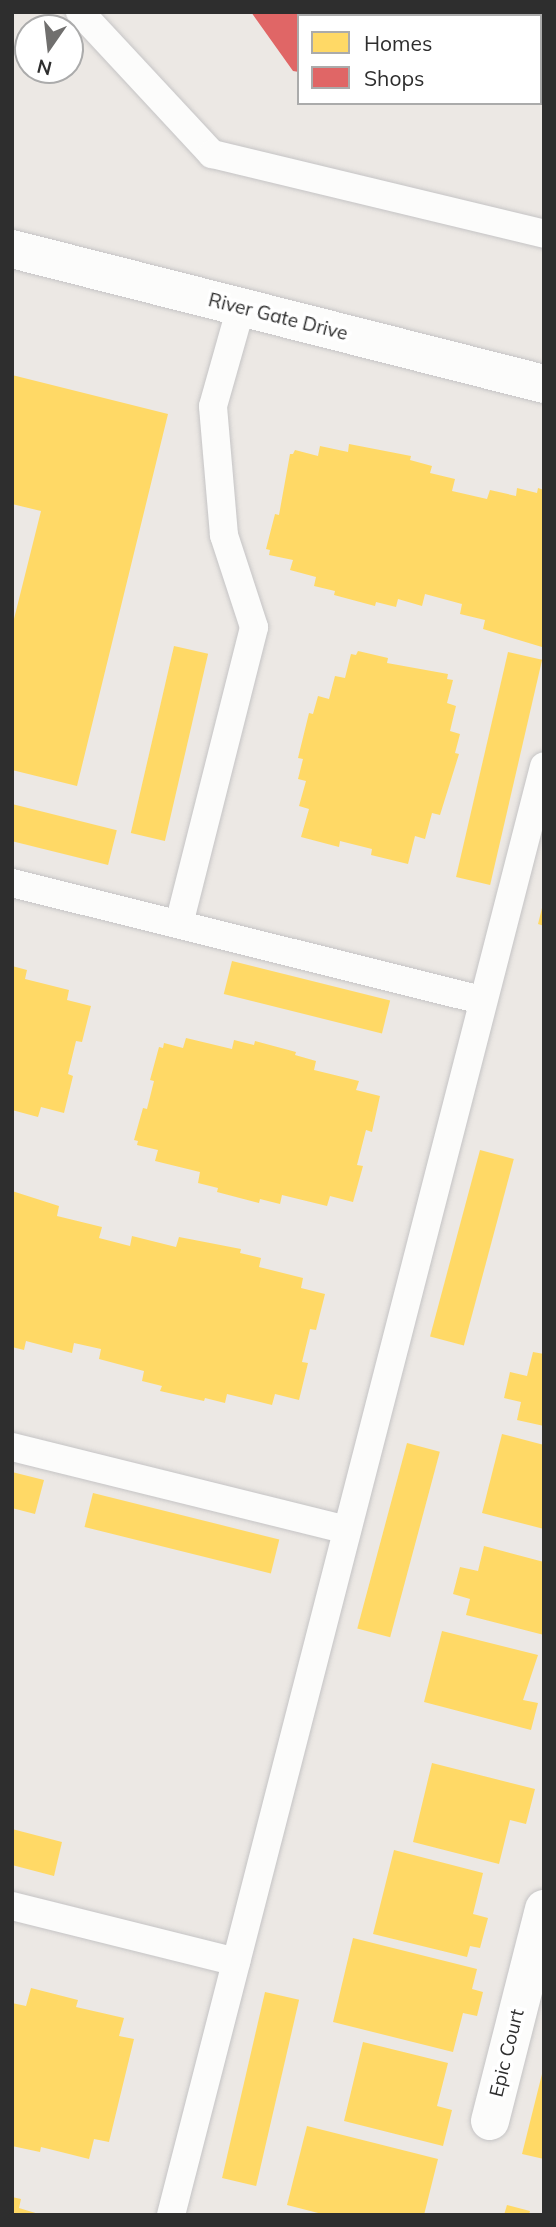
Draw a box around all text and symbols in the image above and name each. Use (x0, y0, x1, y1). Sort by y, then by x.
north arrow (14, 14, 84, 84)
legend (297, 14, 542, 105)
text: Homes (364, 30, 432, 56)
text: N (35, 54, 54, 81)
text: Shops (364, 65, 424, 91)
street label: River Gate Drive (206, 289, 350, 345)
street label: Epic Court (485, 2007, 529, 2099)

